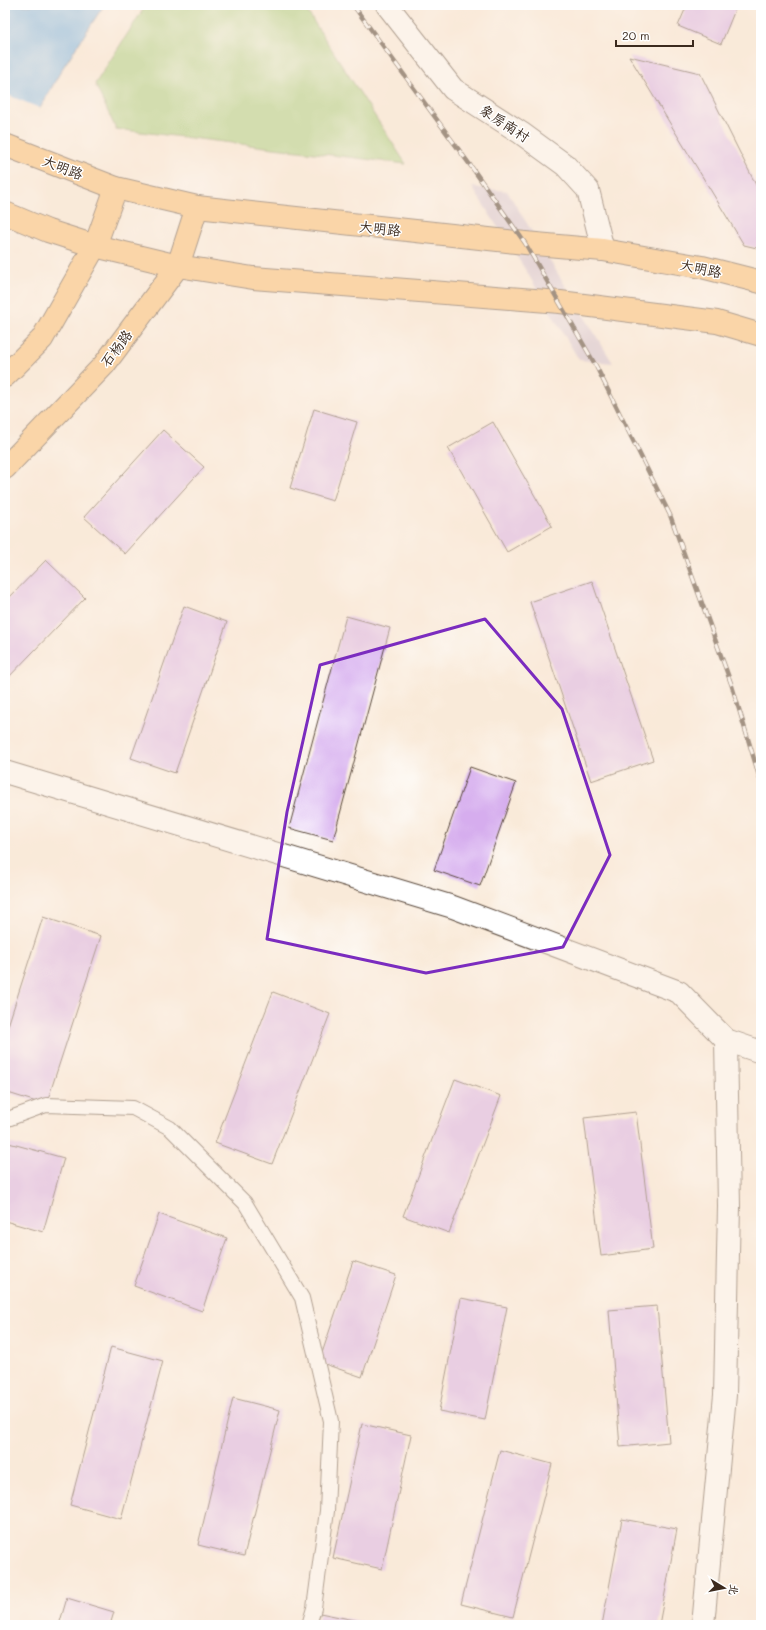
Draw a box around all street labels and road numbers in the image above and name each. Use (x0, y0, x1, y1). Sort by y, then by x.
street label: 象房南村 (476, 100, 534, 146)
street label: 大明路 (40, 151, 86, 183)
street label: 大明路 (358, 216, 402, 240)
street label: 大明路 (678, 254, 724, 282)
street label: 石杨路 (96, 326, 136, 370)

